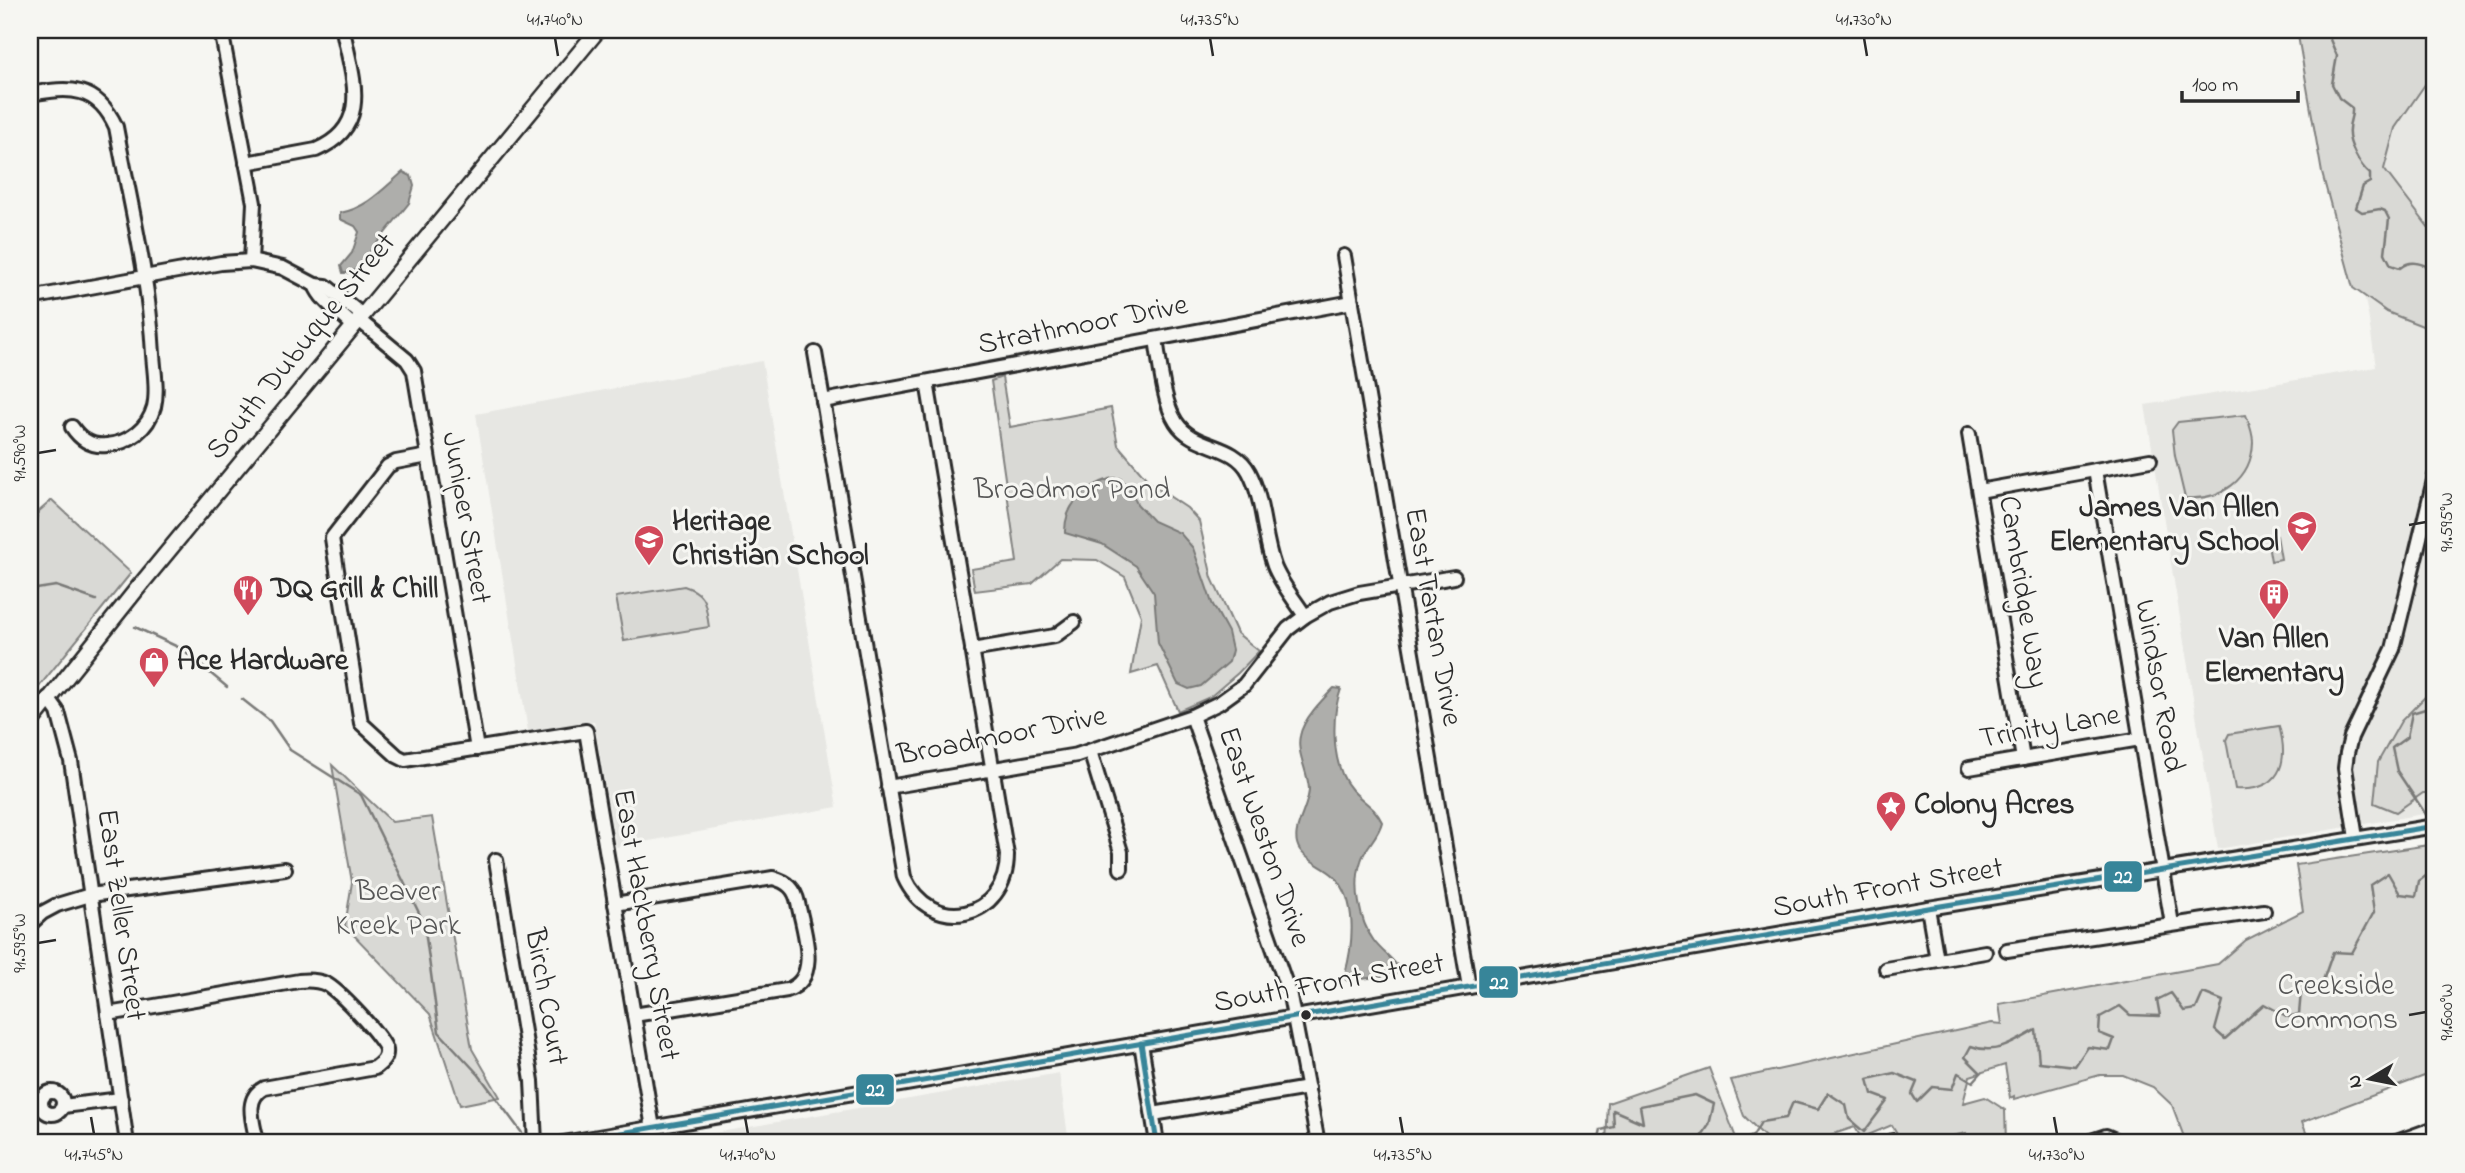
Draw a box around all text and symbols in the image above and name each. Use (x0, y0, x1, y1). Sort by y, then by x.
text: 41.740°N (527, 8, 583, 34)
text: 41.735°N (1181, 8, 1239, 34)
text: 41.730°N (1836, 8, 1892, 34)
scale bar (2182, 60, 2297, 104)
text: 100 m (2192, 71, 2238, 101)
street label: South Dubuque Street (196, 224, 408, 470)
street label: Strathmoor Drive (974, 284, 1192, 368)
text: 91.590°W (8, 424, 34, 482)
street label: Juniper Street (428, 428, 502, 608)
park label: Broadmor Pond (973, 469, 1170, 513)
place label: James Van Allen Elementary School (2049, 487, 2279, 565)
text: 91.595°W (2435, 492, 2461, 552)
street label: Cambridge Way (1985, 493, 2059, 691)
place label: Heritage Christian School (672, 501, 869, 579)
street label: East Tartan Drive (1391, 504, 1473, 730)
school or university icon: James Van Allen Elementary School (2285, 509, 2319, 553)
school or university icon: Heritage Christian School (632, 523, 666, 567)
place label: DQ Grill & Chill (269, 568, 438, 612)
restaurant icon: DQ Grill & Chill (231, 573, 265, 617)
building icon: Van Allen Elementary (2257, 577, 2291, 621)
street label: Windsor Road (2121, 596, 2195, 776)
place label: Van Allen Elementary (2204, 618, 2344, 696)
place label: Ace Hardware (177, 640, 350, 684)
shop icon: Ace Hardware (137, 645, 171, 689)
street label: Trinity Lane (1976, 694, 2124, 762)
street label: Broadmoor Drive (893, 695, 1111, 779)
street label: East Weston Drive (1205, 721, 1321, 953)
place label: Colony Acres (1914, 784, 2075, 828)
street label: East Hackberry Street (599, 786, 691, 1064)
place icon: Colony Acres (1874, 789, 1908, 833)
street label: East Zeller Street (83, 806, 157, 1024)
street label: South Front Street (1769, 847, 2007, 931)
line badge: 22 (2103, 860, 2143, 893)
text: 22 (2113, 865, 2133, 892)
park label: Beaver Kreek Park (335, 871, 462, 949)
text: 91.595°W (8, 913, 34, 973)
street label: Birch Court (511, 924, 579, 1069)
street label: South Front Street (1210, 942, 1448, 1026)
line badge: 22 (1478, 965, 1519, 999)
park label: Creekside Commons (2274, 965, 2398, 1043)
text: 22 (1489, 971, 1509, 998)
text: 91.600°W (2435, 983, 2461, 1041)
unlabelled marker (1299, 1008, 1313, 1022)
north arrow (2336, 1044, 2406, 1114)
line badge: 22 (855, 1073, 895, 1106)
text: N (2341, 1073, 2370, 1090)
text: 22 (865, 1078, 885, 1105)
text: 41.745°N (65, 1143, 123, 1169)
text: 41.740°N (720, 1143, 776, 1169)
text: 41.735°N (1374, 1143, 1432, 1169)
text: 41.730°N (2029, 1143, 2085, 1169)

